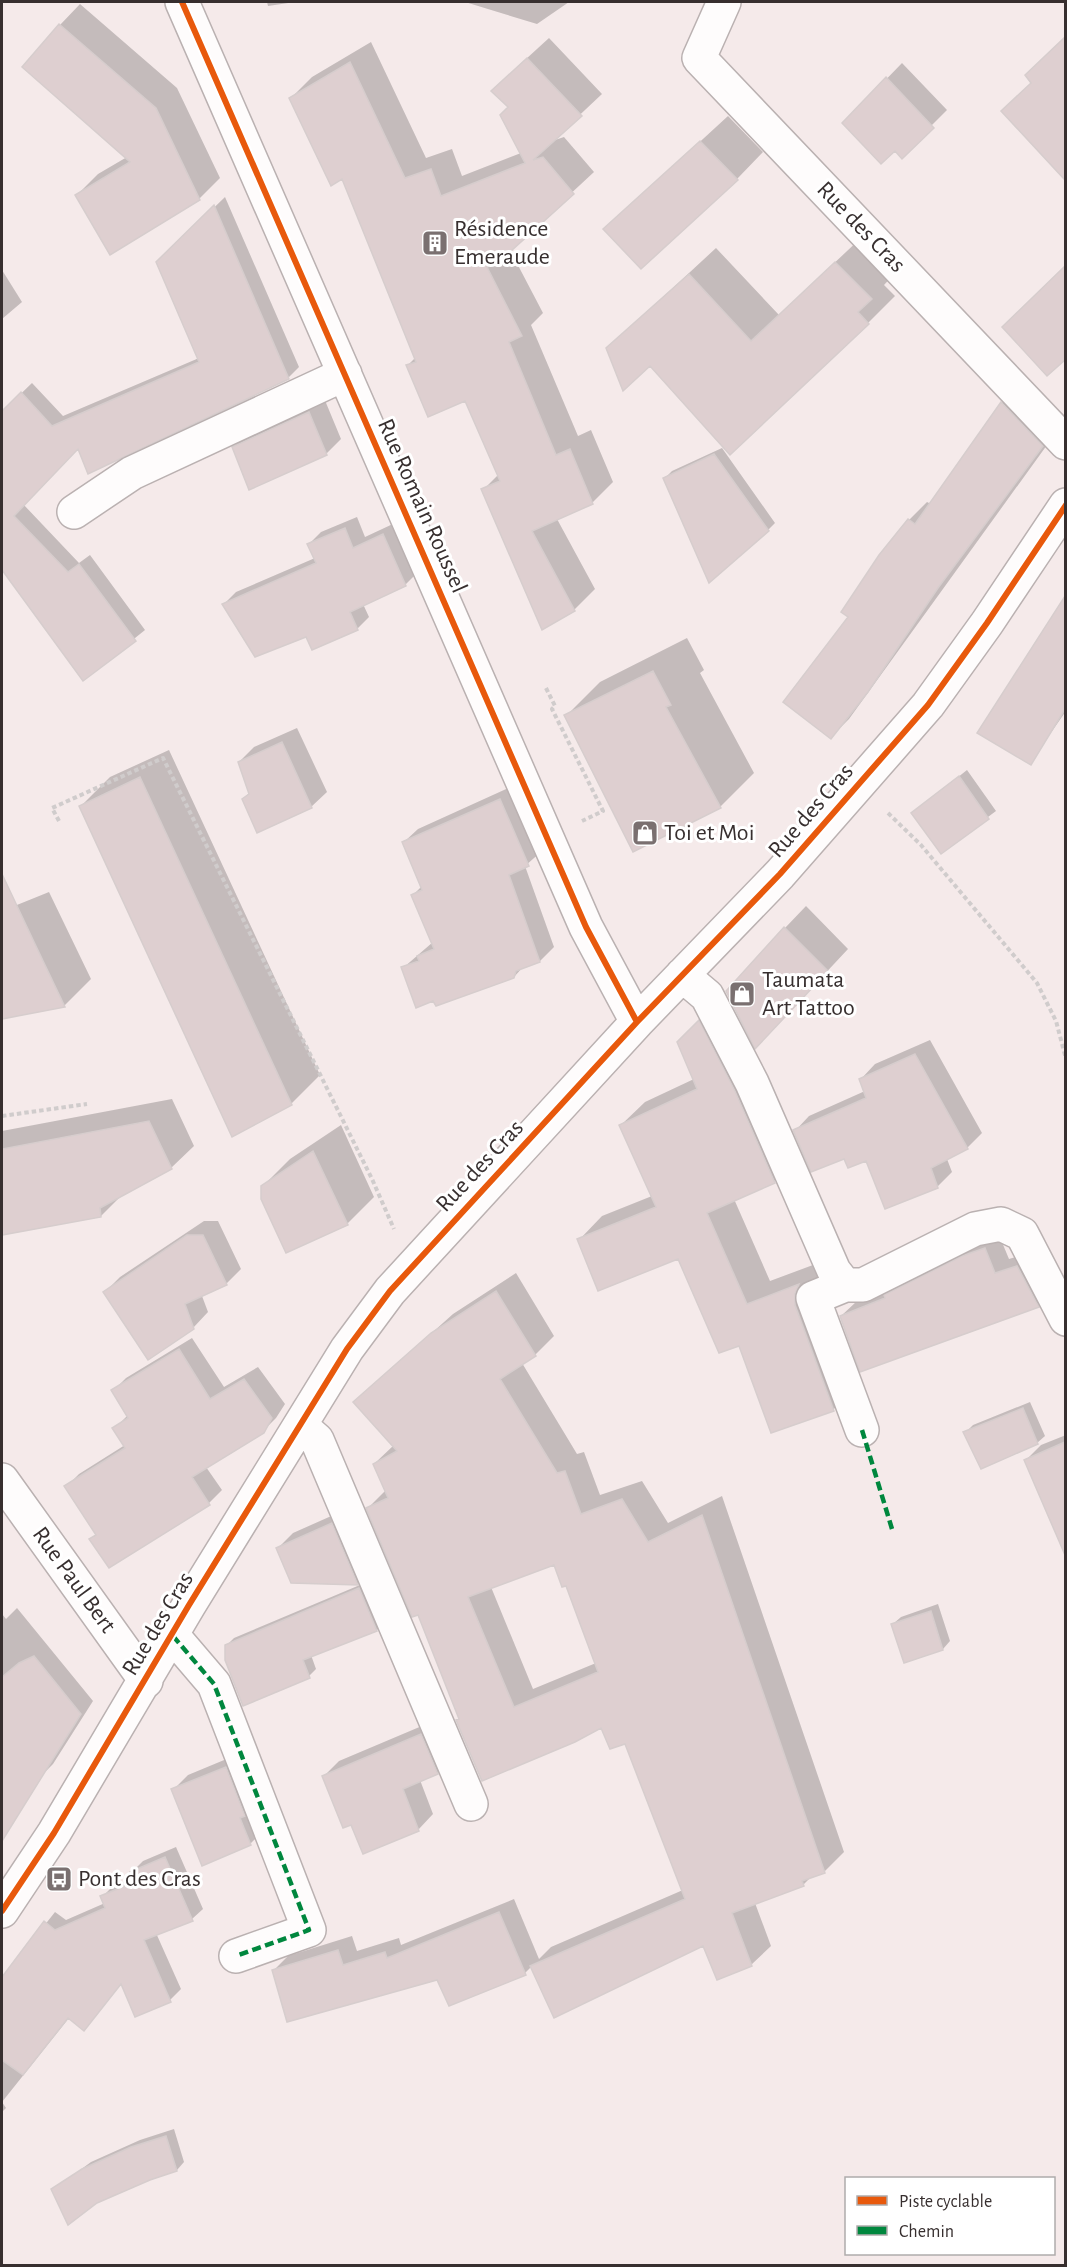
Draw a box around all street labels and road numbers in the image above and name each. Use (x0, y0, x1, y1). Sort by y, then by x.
street label: Rue des Cras (812, 177, 910, 277)
street label: Rue Romain Roussel (373, 415, 471, 597)
street label: Rue des Cras (764, 759, 858, 863)
street label: Rue des Cras (432, 1115, 528, 1217)
street label: Rue Paul Bert (28, 1523, 120, 1638)
street label: Rue des Cras (118, 1568, 198, 1680)

